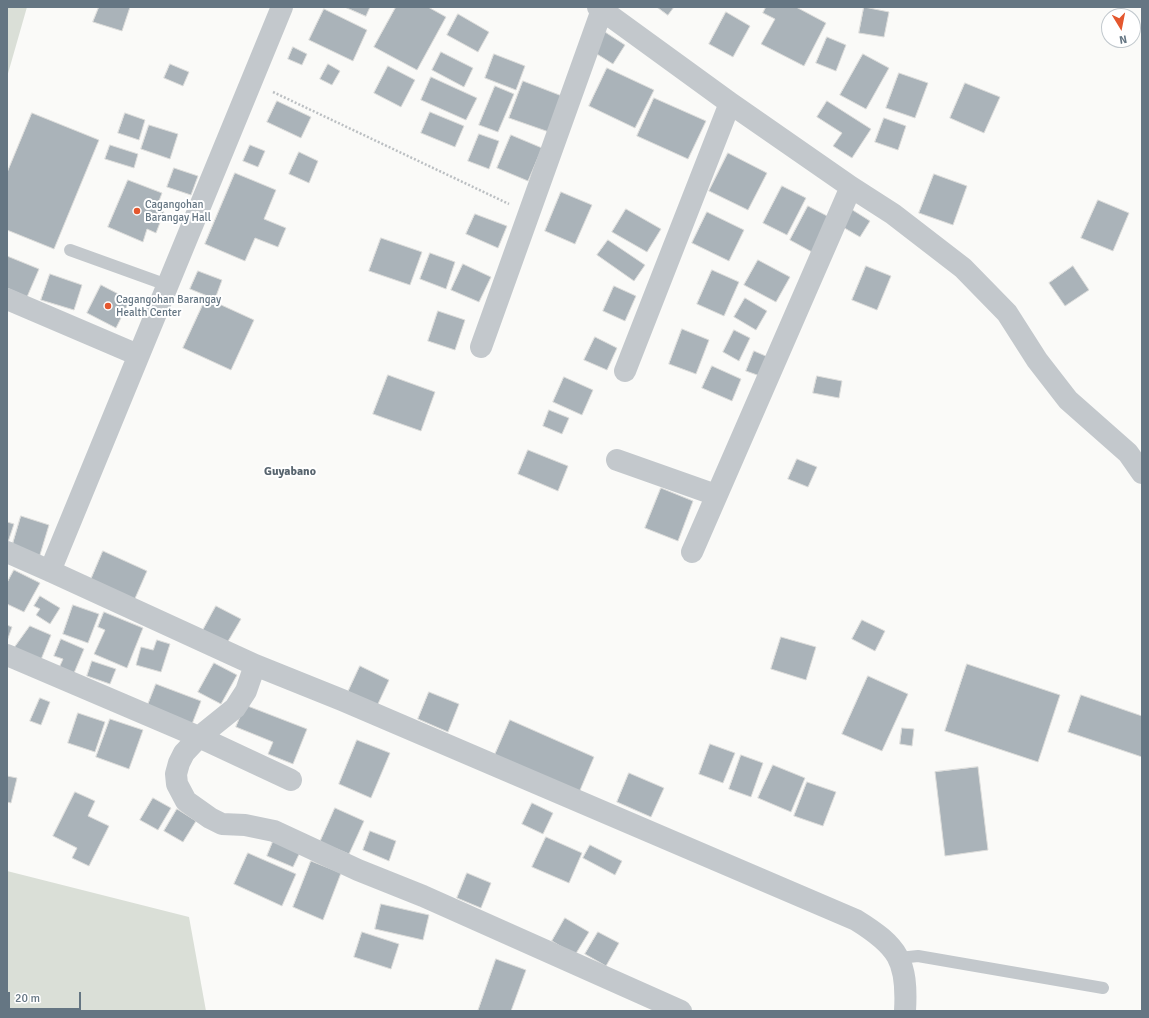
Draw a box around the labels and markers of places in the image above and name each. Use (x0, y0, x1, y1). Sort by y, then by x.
place label: Cagangohan Barangay Hall (145, 198, 211, 224)
marker: Cagangohan Barangay Hall (132, 206, 142, 216)
place label: Cagangohan Barangay Health Center (116, 293, 221, 319)
marker: Cagangohan Barangay Health Center (103, 301, 113, 311)

